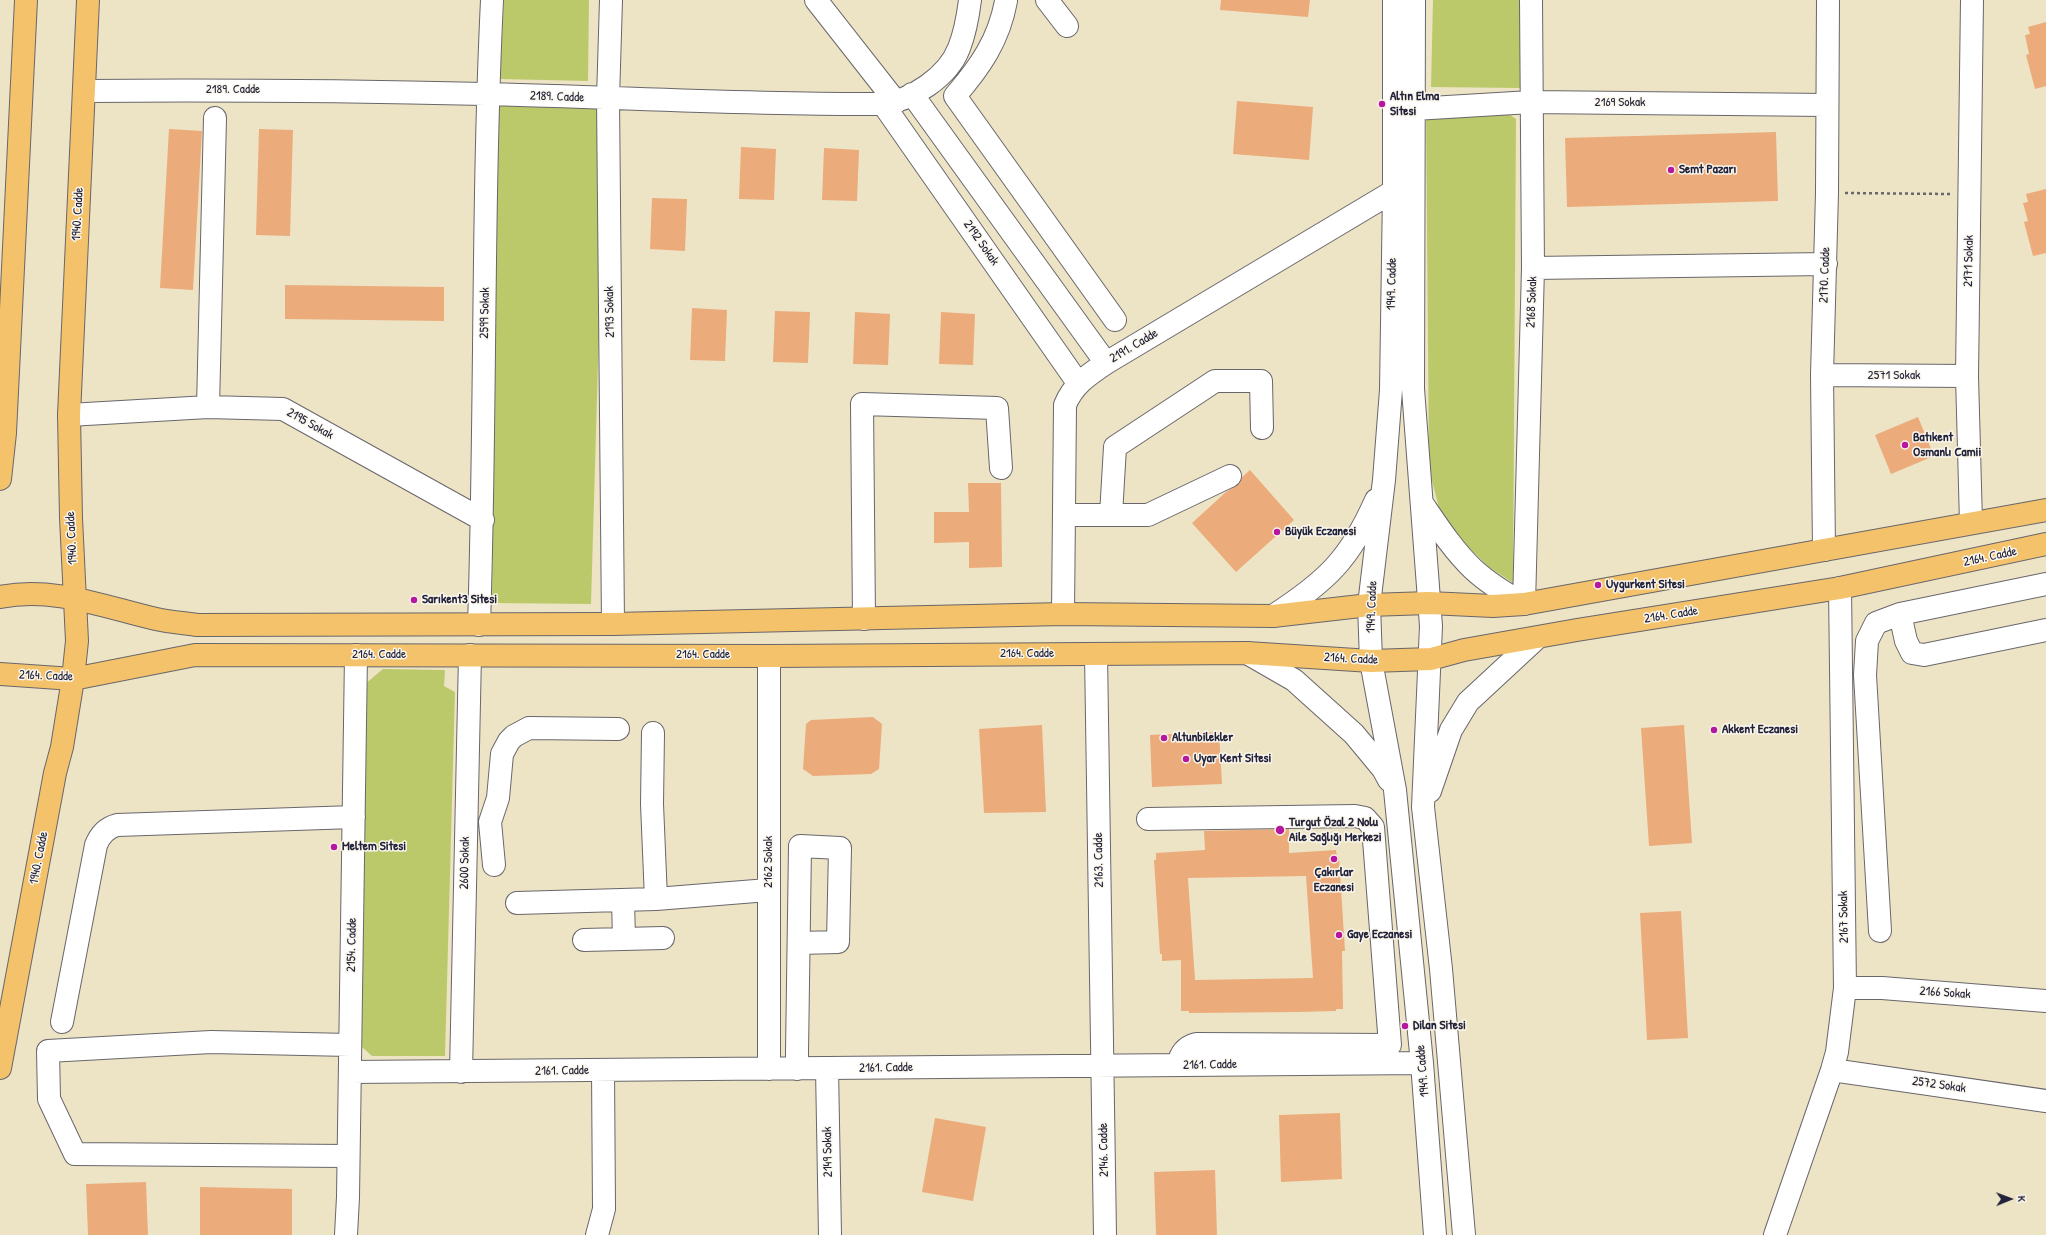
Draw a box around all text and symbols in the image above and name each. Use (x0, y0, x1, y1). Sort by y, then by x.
street label: 2189. Cadde (206, 82, 260, 98)
street label: 2189. Cadde (529, 88, 585, 106)
place label: Altın Elma Sitesi (1390, 89, 1439, 120)
street label: 2169 Sokak (1595, 95, 1645, 111)
marker: Altın Elma Sitesi (1377, 99, 1387, 109)
place label: Semt Pazarı (1679, 162, 1736, 178)
marker: Semt Pazarı (1666, 165, 1676, 175)
street label: 1940. Cadde (69, 187, 87, 241)
street label: 2192 Sokak (960, 217, 1002, 269)
street label: 2171 Sokak (1961, 235, 1977, 287)
street label: 2170. Cadde (1816, 247, 1834, 303)
street label: 1949. Cadde (1384, 258, 1400, 310)
street label: 2168 Sokak (1523, 276, 1541, 328)
street label: 2193 Sokak (602, 286, 618, 338)
street label: 2599 Sokak (477, 287, 493, 339)
street label: 2191. Cadde (1107, 326, 1161, 366)
street label: 2571 Sokak (1868, 368, 1920, 384)
street label: 2195 Sokak (284, 405, 336, 443)
place label: Batıkent Osmanlı Camii (1913, 430, 1981, 461)
marker: Batıkent Osmanlı Camii (1900, 440, 1910, 450)
street label: 1940. Cadde (63, 511, 81, 565)
place label: Büyük Eczanesi (1285, 524, 1356, 540)
marker: Büyük Eczanesi (1272, 527, 1282, 537)
street label: 2164. Cadde (1962, 544, 2018, 570)
place label: Uygurkent Sitesi (1606, 577, 1685, 593)
marker: Uygurkent Sitesi (1593, 580, 1603, 590)
street label: 1949. Cadde (1363, 581, 1381, 633)
place label: Sarıkent3 Sitesi (422, 592, 497, 608)
marker: Sarıkent3 Sitesi (409, 595, 419, 605)
street label: 2164. Cadde (1643, 603, 1699, 627)
street label: 2164. Cadde (1000, 646, 1054, 662)
street label: 2164. Cadde (352, 647, 406, 663)
street label: 2164. Cadde (676, 647, 730, 663)
street label: 2164. Cadde (1324, 650, 1378, 668)
street label: 2164. Cadde (19, 667, 73, 685)
place label: Akkent Eczanesi (1722, 722, 1798, 738)
marker: Akkent Eczanesi (1709, 725, 1719, 735)
place label: Altunbilekler (1172, 730, 1233, 746)
marker: Altunbilekler (1159, 733, 1169, 743)
place label: Uyar Kent Sitesi (1194, 751, 1271, 767)
marker: Uyar Kent Sitesi (1181, 754, 1191, 764)
place label: Turgut Özal 2 Nolu Aile Sağlığı Merkezi (1289, 815, 1382, 846)
marker: Turgut Özal 2 Nolu Aile Sağlığı Merkezi (1274, 824, 1286, 836)
street label: 1940. Cadde (26, 830, 52, 886)
street label: 2163. Cadde (1091, 832, 1107, 888)
street label: 2600 Sokak (457, 836, 473, 890)
street label: 2162 Sokak (761, 836, 777, 888)
place label: Meltem Sitesi (342, 839, 406, 855)
marker: Meltem Sitesi (329, 842, 339, 852)
marker: Çakırlar Eczanesi (1329, 854, 1339, 864)
place label: Çakırlar Eczanesi (1314, 865, 1354, 896)
street label: 2167 Sokak (1836, 891, 1852, 943)
street label: 2154. Cadde (344, 918, 360, 972)
place label: Gaye Eczanesi (1347, 927, 1412, 943)
marker: Gaye Eczanesi (1334, 930, 1344, 940)
street label: 2166 Sokak (1919, 983, 1971, 1003)
place label: Dilan Sitesi (1413, 1018, 1466, 1034)
marker: Dilan Sitesi (1400, 1021, 1410, 1031)
street label: 1949. Cadde (1413, 1044, 1433, 1098)
street label: 2161. Cadde (1183, 1057, 1237, 1073)
street label: 2161. Cadde (859, 1060, 913, 1076)
street label: 2161. Cadde (535, 1063, 589, 1079)
street label: 2572 Sokak (1911, 1074, 1967, 1096)
street label: 2146. Cadde (1096, 1123, 1112, 1177)
street label: 2149 Sokak (820, 1127, 836, 1177)
north arrow (1990, 1179, 2030, 1219)
text: K (2015, 1196, 2029, 1202)

